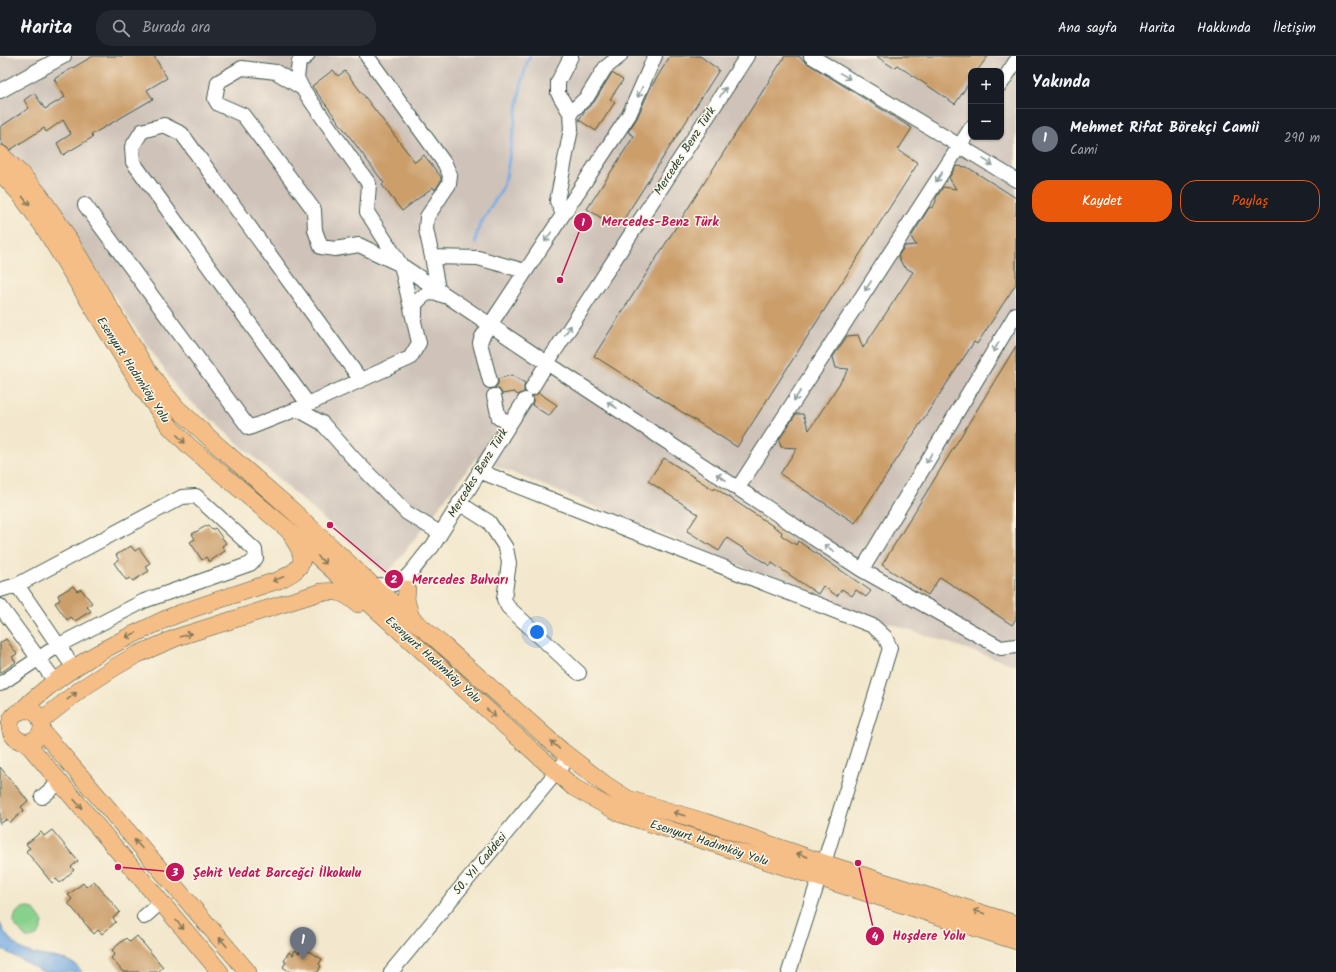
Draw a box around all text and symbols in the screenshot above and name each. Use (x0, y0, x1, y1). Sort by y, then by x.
search box (96, 10, 376, 46)
text: Harita (20, 13, 72, 43)
text: Burada ara (142, 16, 210, 40)
icon: search (110, 17, 132, 39)
text: Ana sayfa (1058, 17, 1117, 39)
text: Harita (1139, 17, 1175, 39)
text: Hakkında (1197, 17, 1251, 39)
text: İletişim (1273, 17, 1316, 39)
map controls (968, 68, 1004, 140)
button: + (968, 68, 1004, 104)
text: Yakında (1032, 69, 1090, 96)
one-way arrow (839, 72, 850, 80)
one-way arrow (635, 85, 643, 97)
one-way arrow (719, 87, 727, 98)
street label: Mercedes Benz Türk (649, 103, 721, 199)
button: − (968, 104, 1004, 140)
text: Mehmet Rifat Börekçi Camii (1070, 116, 1259, 140)
text: 1 (1043, 128, 1047, 149)
text: 290 m (1284, 128, 1320, 149)
text: Cami (1070, 140, 1097, 161)
one-way arrow (982, 158, 993, 166)
one-way arrow (934, 171, 942, 183)
button: Kaydet (1032, 180, 1172, 222)
button: Paylaş (1180, 180, 1320, 222)
one-way arrow (21, 196, 30, 207)
callout: Mercedes-Benz Türk (573, 209, 726, 234)
text: Mercedes-Benz Türk (601, 212, 719, 233)
text: 1 (581, 213, 585, 232)
one-way arrow (544, 231, 552, 242)
one-way arrow (864, 281, 872, 292)
street label: Esenyurt Hadımköy Yolu (91, 313, 175, 427)
one-way arrow (564, 325, 572, 336)
one-way arrow (991, 341, 999, 353)
one-way arrow (793, 390, 802, 401)
one-way arrow (606, 401, 618, 409)
street label: Mercedes Benz Türk (443, 424, 513, 521)
one-way arrow (176, 434, 186, 443)
one-way arrow (924, 452, 932, 464)
one-way arrow (715, 473, 726, 481)
one-way arrow (824, 544, 835, 552)
one-way arrow (317, 555, 327, 565)
callout: Mercedes Bulvarı (384, 567, 516, 592)
text: 2 (391, 570, 398, 589)
text: Mercedes Bulvarı (412, 570, 509, 591)
one-way arrow (273, 576, 285, 584)
street label: Esenyurt Hadımköy Yolu (381, 612, 485, 709)
your location (527, 622, 547, 642)
one-way arrow (180, 630, 192, 638)
one-way arrow (125, 632, 137, 639)
one-way arrow (67, 692, 78, 700)
one-way arrow (486, 708, 496, 718)
one-way arrow (549, 740, 560, 749)
one-way arrow (73, 799, 82, 810)
one-way arrow (672, 810, 685, 817)
street label: Esenyurt Hadımköy Yolu (647, 815, 771, 871)
street label: 50. Yıl Caddesi (448, 828, 512, 899)
one-way arrow (134, 839, 143, 849)
one-way arrow (796, 851, 808, 859)
callout: Şehit Vedat Barceğci İlkokulu (165, 860, 369, 885)
text: 3 (171, 863, 179, 882)
text: Şehit Vedat Barceğci İlkokulu (193, 863, 362, 884)
one-way arrow (973, 908, 985, 916)
one-way arrow (176, 919, 185, 930)
callout: Hoşdere Yolu (865, 923, 973, 948)
text: Hoşdere Yolu (893, 926, 966, 947)
pin: 1 (290, 927, 316, 960)
text: 4 (872, 927, 879, 946)
one-way arrow (218, 937, 227, 948)

